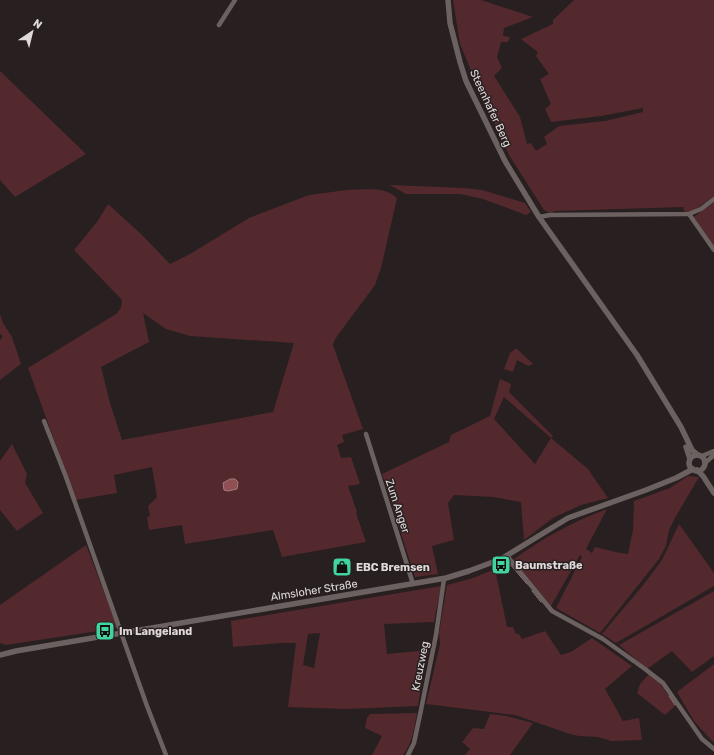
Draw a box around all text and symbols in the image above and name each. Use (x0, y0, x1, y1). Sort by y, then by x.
north arrow (12, 12, 52, 52)
text: N (30, 17, 44, 32)
street label: Steenhafer Berg (467, 67, 514, 149)
street label: Zum Anger (383, 477, 413, 536)
bus stop icon: Baumstraße (490, 554, 512, 576)
shop icon: EBC Bremsen (331, 556, 353, 578)
place label: Baumstraße (515, 559, 583, 572)
place label: EBC Bremsen (356, 561, 430, 574)
street label: Almsloher Straße (270, 577, 358, 604)
bus stop icon: Im Langeland (94, 620, 116, 642)
place label: Im Langeland (119, 625, 192, 638)
street label: Kreuzweg (409, 640, 432, 692)

